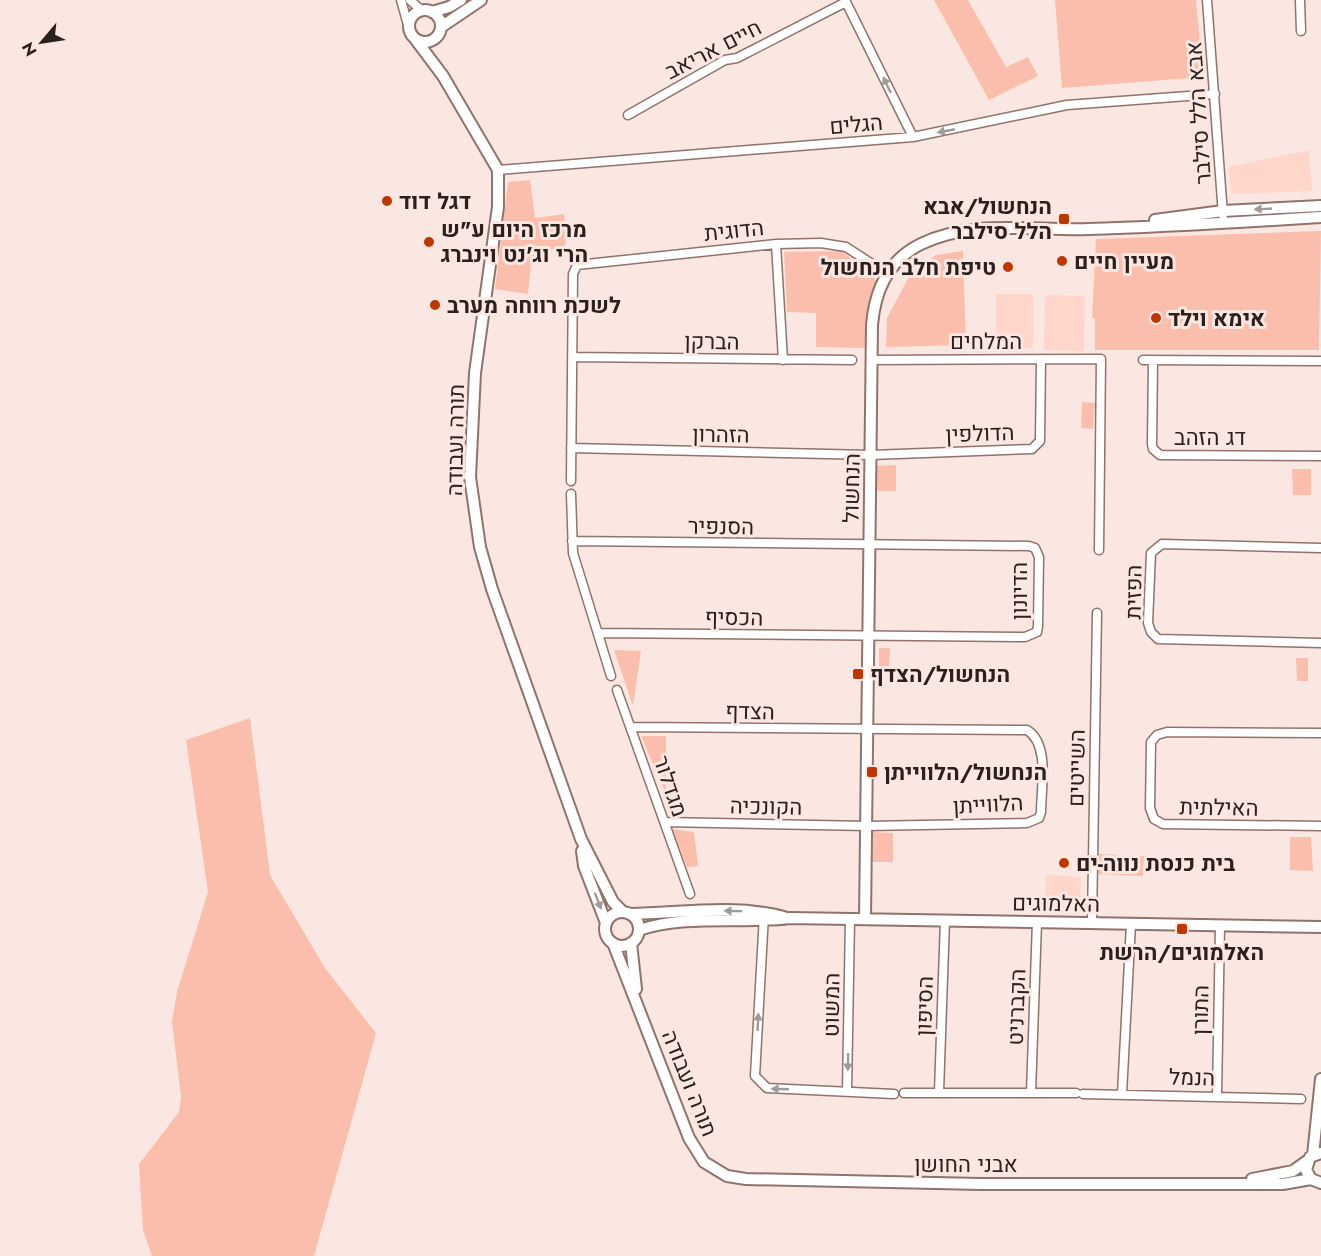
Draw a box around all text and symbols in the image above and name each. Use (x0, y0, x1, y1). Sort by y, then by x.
street label: חיים אריאב (659, 11, 767, 87)
north arrow (12, 12, 72, 72)
text: N (16, 38, 42, 60)
street label: אבא הלל סילבר (1177, 41, 1219, 185)
one-way arrow (882, 76, 892, 93)
street label: הגלים (828, 106, 884, 142)
one-way arrow (936, 127, 955, 136)
place label: דגל דוד (399, 185, 471, 217)
place label: הנחשול/אבא הלל סילבר (923, 190, 1052, 247)
marker: דגל דוד (380, 194, 394, 208)
one-way arrow (1253, 204, 1272, 213)
street label: הדוגית (703, 211, 765, 249)
marker: הנחשול/אבא הלל סילבר (1057, 212, 1071, 226)
place label: מרכז היום ע"ש הרי וג'נט וינברג (441, 213, 588, 270)
marker: מרכז היום ע"ש הרי וג'נט וינברג (422, 235, 436, 249)
place label: מעיין חיים (1074, 245, 1174, 277)
place label: טיפת חלב הנחשול (821, 251, 996, 283)
marker: מעיין חיים (1055, 254, 1069, 268)
marker: טיפת חלב הנחשול (1001, 260, 1015, 274)
place label: לשכת רווחה מערב (447, 289, 621, 321)
marker: לשכת רווחה מערב (428, 298, 442, 312)
place label: אימא וילד (1168, 302, 1265, 334)
marker: אימא וילד (1149, 311, 1163, 325)
street label: הברקן (684, 325, 740, 357)
street label: המלחים (950, 325, 1022, 357)
street label: תורה ועבודה (438, 384, 472, 496)
street label: הדולפין (945, 416, 1015, 450)
street label: הזהרון (692, 418, 750, 450)
street label: דג הזהב (1174, 421, 1246, 453)
street label: הנחשול (834, 453, 868, 523)
street label: הסנפיר (688, 509, 754, 543)
street label: הדיונון (1003, 562, 1035, 620)
street label: הפזית (1117, 564, 1149, 620)
street label: הכסיף (704, 600, 764, 634)
place label: הנחשול/הצדף (870, 658, 1010, 690)
marker: הנחשול/הצדף (851, 667, 865, 681)
street label: הצדף (725, 695, 775, 727)
street label: השייטים (1059, 729, 1093, 807)
street label: מגדלור (646, 751, 696, 821)
place label: הנחשול/הלווייתן (884, 756, 1047, 788)
marker: הנחשול/הלווייתן (865, 765, 879, 779)
street label: הלווייתן (952, 786, 1024, 822)
street label: הקונכיה (729, 789, 803, 823)
street label: האילתית (1179, 790, 1259, 824)
place label: בית כנסת נווה-ים (1076, 847, 1235, 879)
marker: בית כנסת נווה-ים (1057, 856, 1071, 870)
street label: האלמוגים (1012, 886, 1100, 920)
one-way arrow (593, 893, 603, 911)
one-way arrow (723, 906, 742, 915)
marker: האלמוגים/הרשת (1175, 922, 1189, 936)
place label: האלמוגים/הרשת (1100, 936, 1264, 968)
street label: הקברניט (999, 968, 1033, 1046)
street label: המשוט (814, 973, 848, 1037)
street label: הסיפון (907, 975, 941, 1037)
street label: התורן (1184, 985, 1216, 1035)
one-way arrow (753, 1013, 762, 1032)
street label: תורה ועבודה (654, 1025, 726, 1141)
one-way arrow (843, 1052, 853, 1071)
street label: הנמל (1169, 1061, 1215, 1093)
one-way arrow (770, 1084, 789, 1094)
street label: אבני החושן (914, 1148, 1018, 1180)

